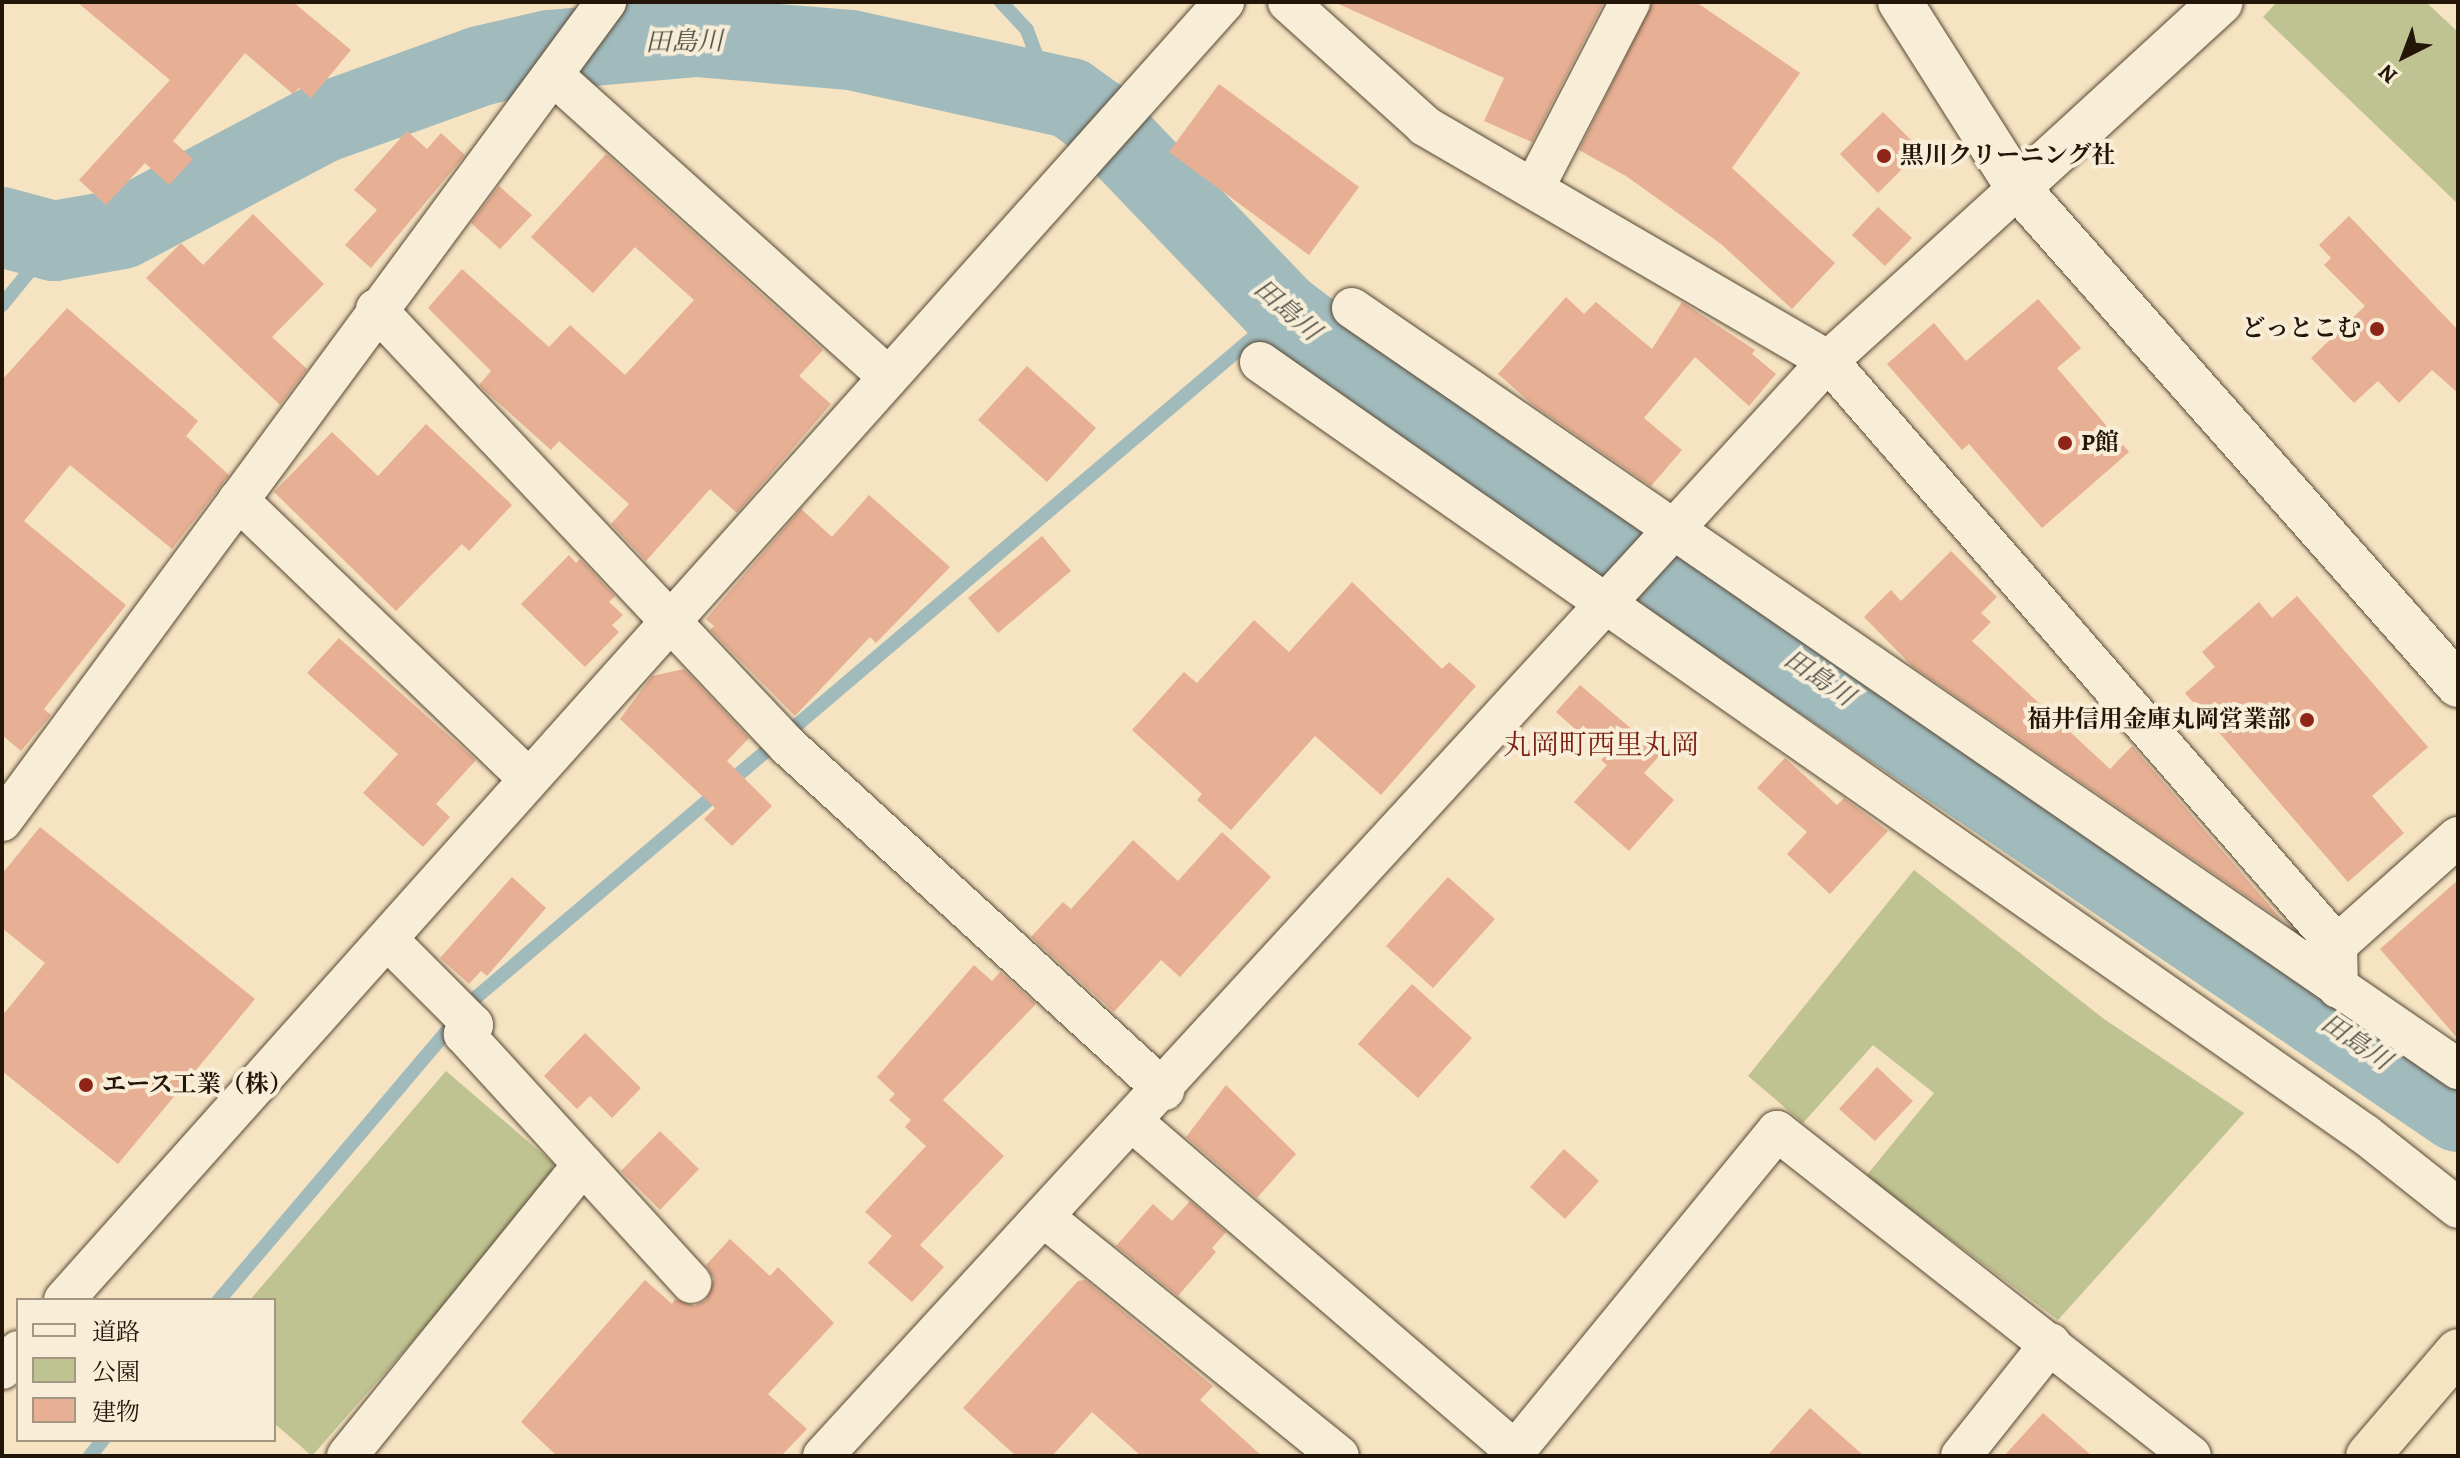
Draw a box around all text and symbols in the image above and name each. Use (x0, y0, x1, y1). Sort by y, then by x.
north arrow (2364, 16, 2444, 96)
water label: 田島川 (645, 26, 723, 58)
text: N (2372, 57, 2404, 90)
place label: 黒川クリーニング社 (1900, 142, 2116, 170)
marker: 黒川クリーニング社 (1875, 147, 1893, 165)
water label: 田島川 (1247, 273, 1327, 347)
place label: どっとこむ (2241, 315, 2361, 343)
marker: どっとこむ (2368, 320, 2386, 338)
place label: P館 (2081, 429, 2119, 457)
marker: P館 (2056, 434, 2074, 452)
water label: 田島川 (1778, 643, 1860, 713)
place label: 福井信用金庫丸岡営業部 (2027, 706, 2291, 734)
marker: 福井信用金庫丸岡営業部 (2298, 711, 2316, 729)
district label: 丸岡町西里丸岡 (1503, 728, 1699, 762)
water label: 田島川 (2315, 1007, 2397, 1077)
place label: エース工業（株） (102, 1071, 294, 1099)
marker: エース工業（株） (77, 1076, 95, 1094)
legend (16, 1298, 276, 1442)
text: 道路 (92, 1316, 140, 1348)
text: 公園 (92, 1356, 140, 1388)
text: 建物 (92, 1396, 140, 1428)

